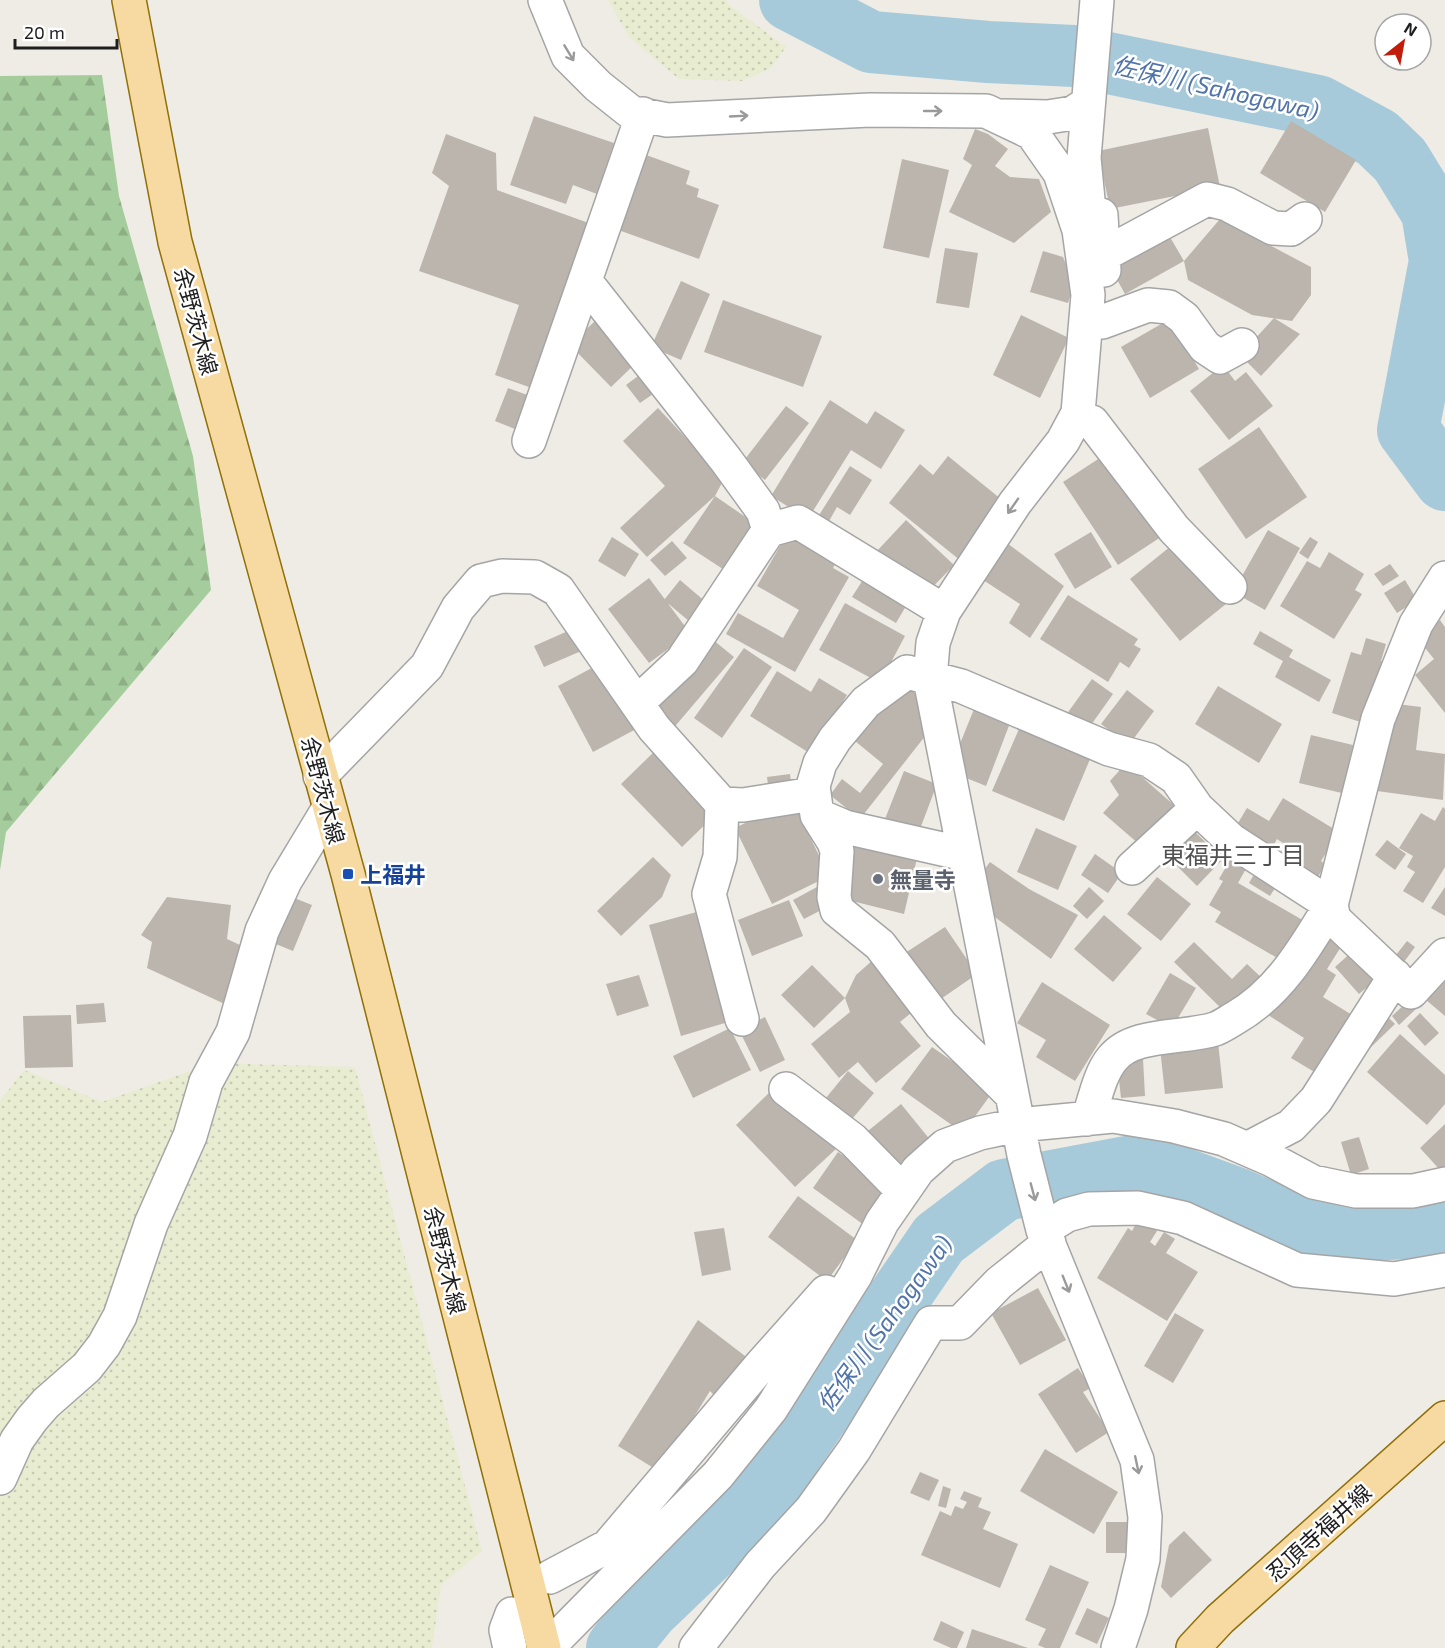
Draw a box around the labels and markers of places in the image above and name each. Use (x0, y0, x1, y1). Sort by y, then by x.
place label: 上福井 (360, 861, 426, 887)
place label: 無量寺 (890, 866, 956, 892)
marker: 上福井 (341, 867, 355, 881)
marker: 無量寺 (871, 872, 885, 886)

